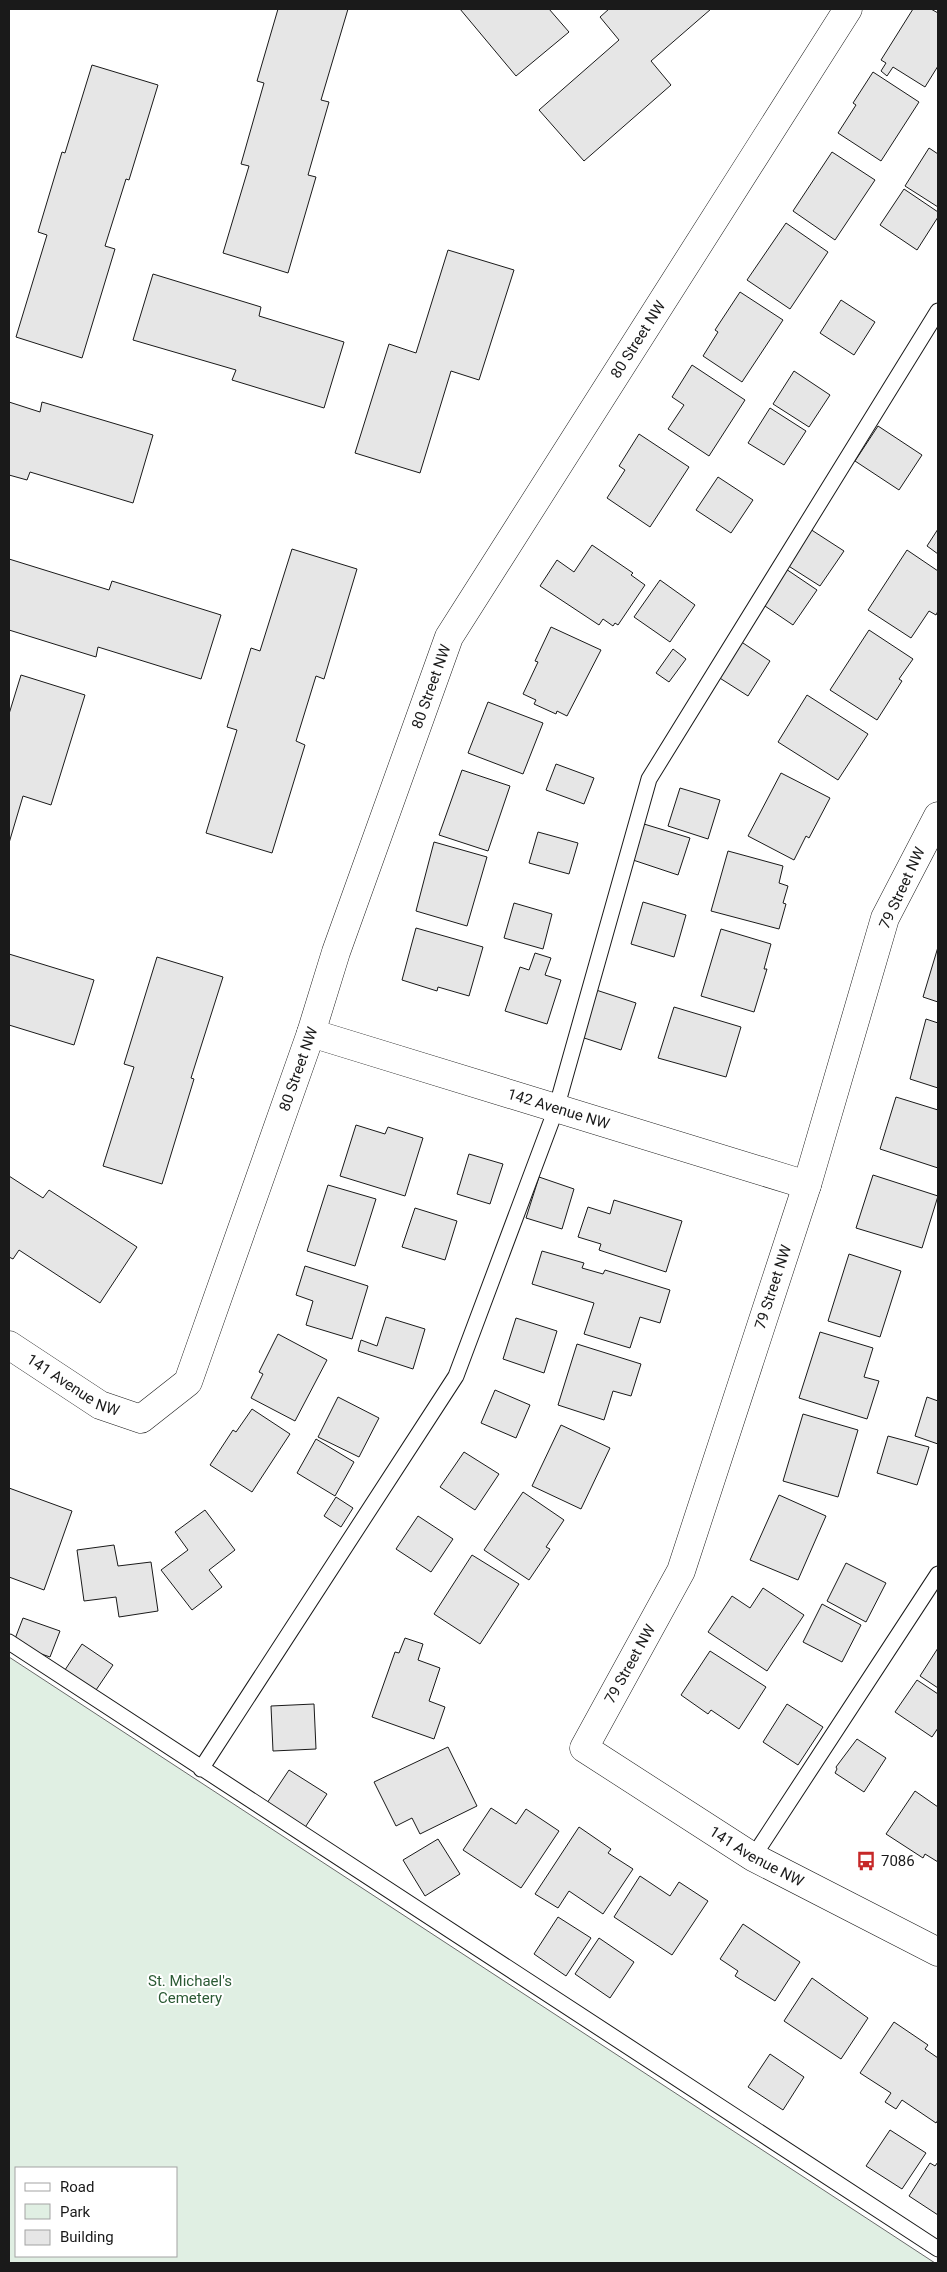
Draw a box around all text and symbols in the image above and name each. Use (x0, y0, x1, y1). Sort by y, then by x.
street label: 80 Street NW (607, 298, 669, 382)
street label: 80 Street NW (408, 642, 455, 731)
street label: 79 Street NW (875, 844, 929, 932)
street label: 80 Street NW (275, 1025, 321, 1114)
street label: 142 Avenue NW (505, 1085, 612, 1133)
street label: 79 Street NW (751, 1242, 795, 1332)
street label: 141 Avenue NW (23, 1350, 122, 1420)
street label: 79 Street NW (601, 1621, 659, 1707)
street label: 141 Avenue NW (706, 1822, 807, 1891)
bus stop icon: 7086 (855, 1850, 877, 1872)
place label: 7086 (881, 1852, 915, 1870)
park label: St. Michael's Cemetery (148, 1972, 232, 2007)
legend (15, 2167, 178, 2257)
text: Road (60, 2178, 94, 2196)
text: Park (60, 2203, 91, 2221)
text: Building (60, 2228, 114, 2246)

